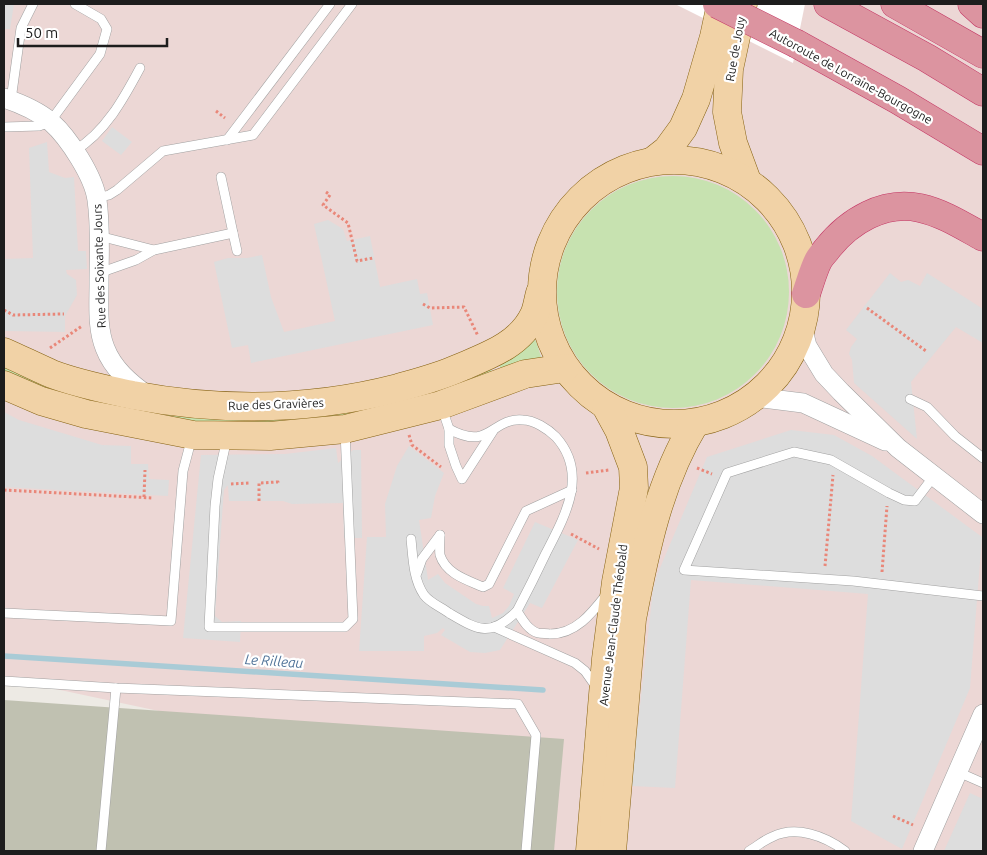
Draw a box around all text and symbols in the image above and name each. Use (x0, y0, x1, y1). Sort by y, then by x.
scale bar (18, 15, 166, 47)
street label: Rue de Jouy (723, 15, 747, 82)
text: 50 m (25, 24, 58, 41)
street label: Autoroute de Lorraine-Bourgogne (767, 26, 935, 126)
street label: Rue des Soixante Jours (90, 204, 108, 328)
street label: Rue des Gravières (228, 396, 324, 412)
street label: Avenue Jean-Claude Théobald (597, 543, 629, 707)
water label: Le Rilleau (244, 651, 304, 671)

